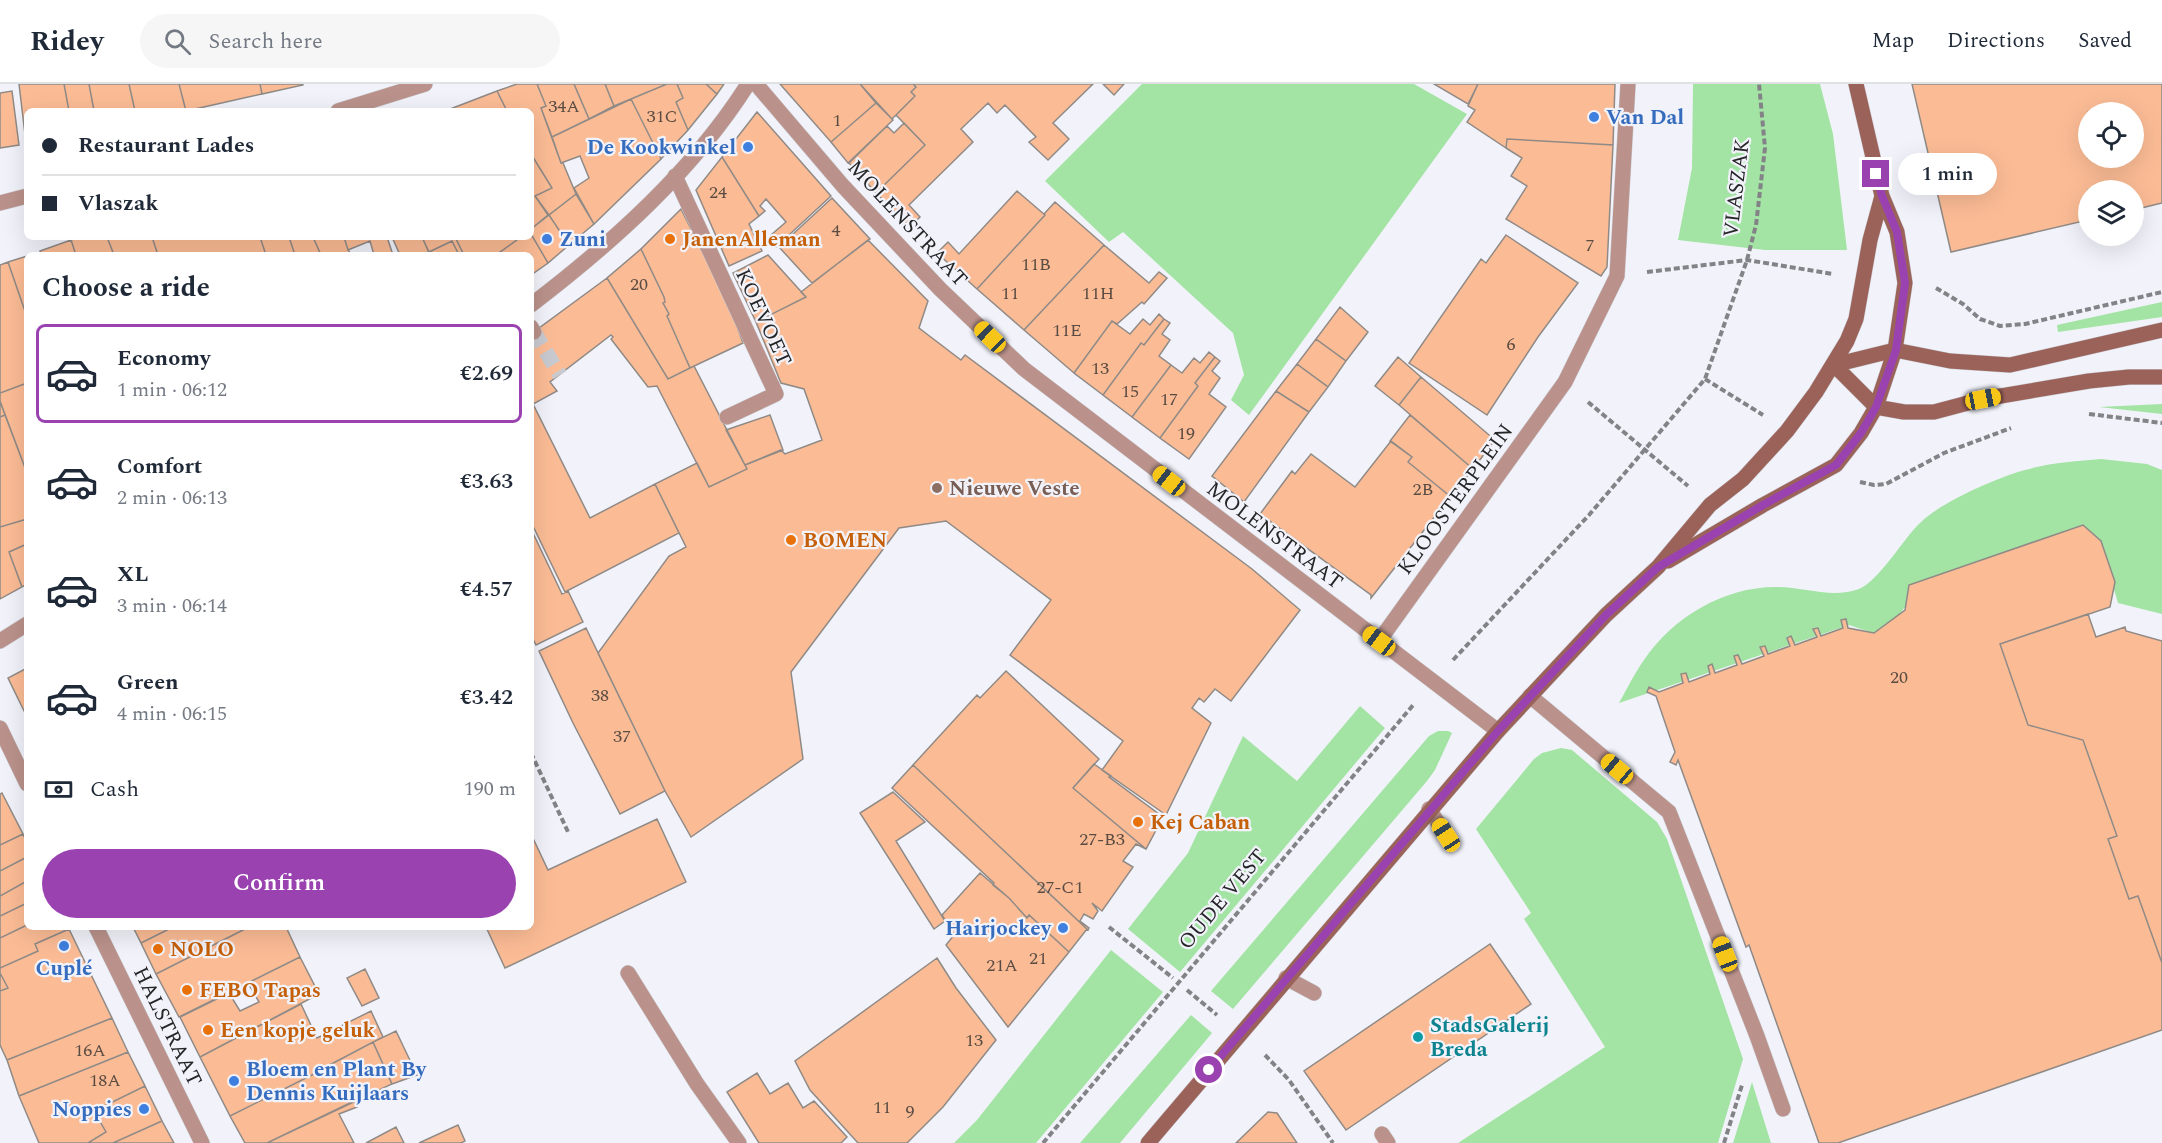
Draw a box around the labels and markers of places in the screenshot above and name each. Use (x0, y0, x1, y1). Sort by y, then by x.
place label: Van Dal (1606, 102, 1684, 134)
marker: Van Dal (1587, 110, 1601, 124)
place label: De Kookwinkel (587, 132, 736, 164)
marker: De Kookwinkel (741, 140, 755, 154)
place label: Zuni (559, 224, 606, 256)
place label: JanenAlleman (682, 224, 821, 256)
marker: Zuni (540, 232, 554, 246)
marker: JanenAlleman (663, 232, 677, 246)
place label: Nieuwe Veste (949, 473, 1080, 505)
marker: Nieuwe Veste (930, 481, 944, 495)
place label: BOMEN (803, 525, 887, 557)
marker: BOMEN (784, 533, 798, 547)
place label: Kej Caban (1150, 807, 1250, 839)
marker: Kej Caban (1131, 815, 1145, 829)
place label: Hairjockey (945, 913, 1052, 945)
marker: Hairjockey (1056, 921, 1070, 935)
place label: NOLO (170, 934, 234, 966)
marker: Cuplé (57, 939, 71, 953)
marker: NOLO (151, 942, 165, 956)
place label: Cuplé (36, 953, 92, 985)
place label: FEBO Tapas (199, 975, 321, 1007)
marker: FEBO Tapas (180, 983, 194, 997)
place label: StadsGalerij Breda (1430, 1010, 1549, 1066)
place label: Een kopje geluk (220, 1015, 376, 1047)
marker: Een kopje geluk (201, 1023, 215, 1037)
marker: StadsGalerij Breda (1411, 1030, 1425, 1044)
place label: Bloem en Plant By Dennis Kuijlaars (246, 1054, 427, 1110)
marker: Bloem en Plant By Dennis Kuijlaars (227, 1074, 241, 1088)
place label: Noppies (52, 1094, 132, 1126)
marker: Noppies (137, 1102, 151, 1116)

